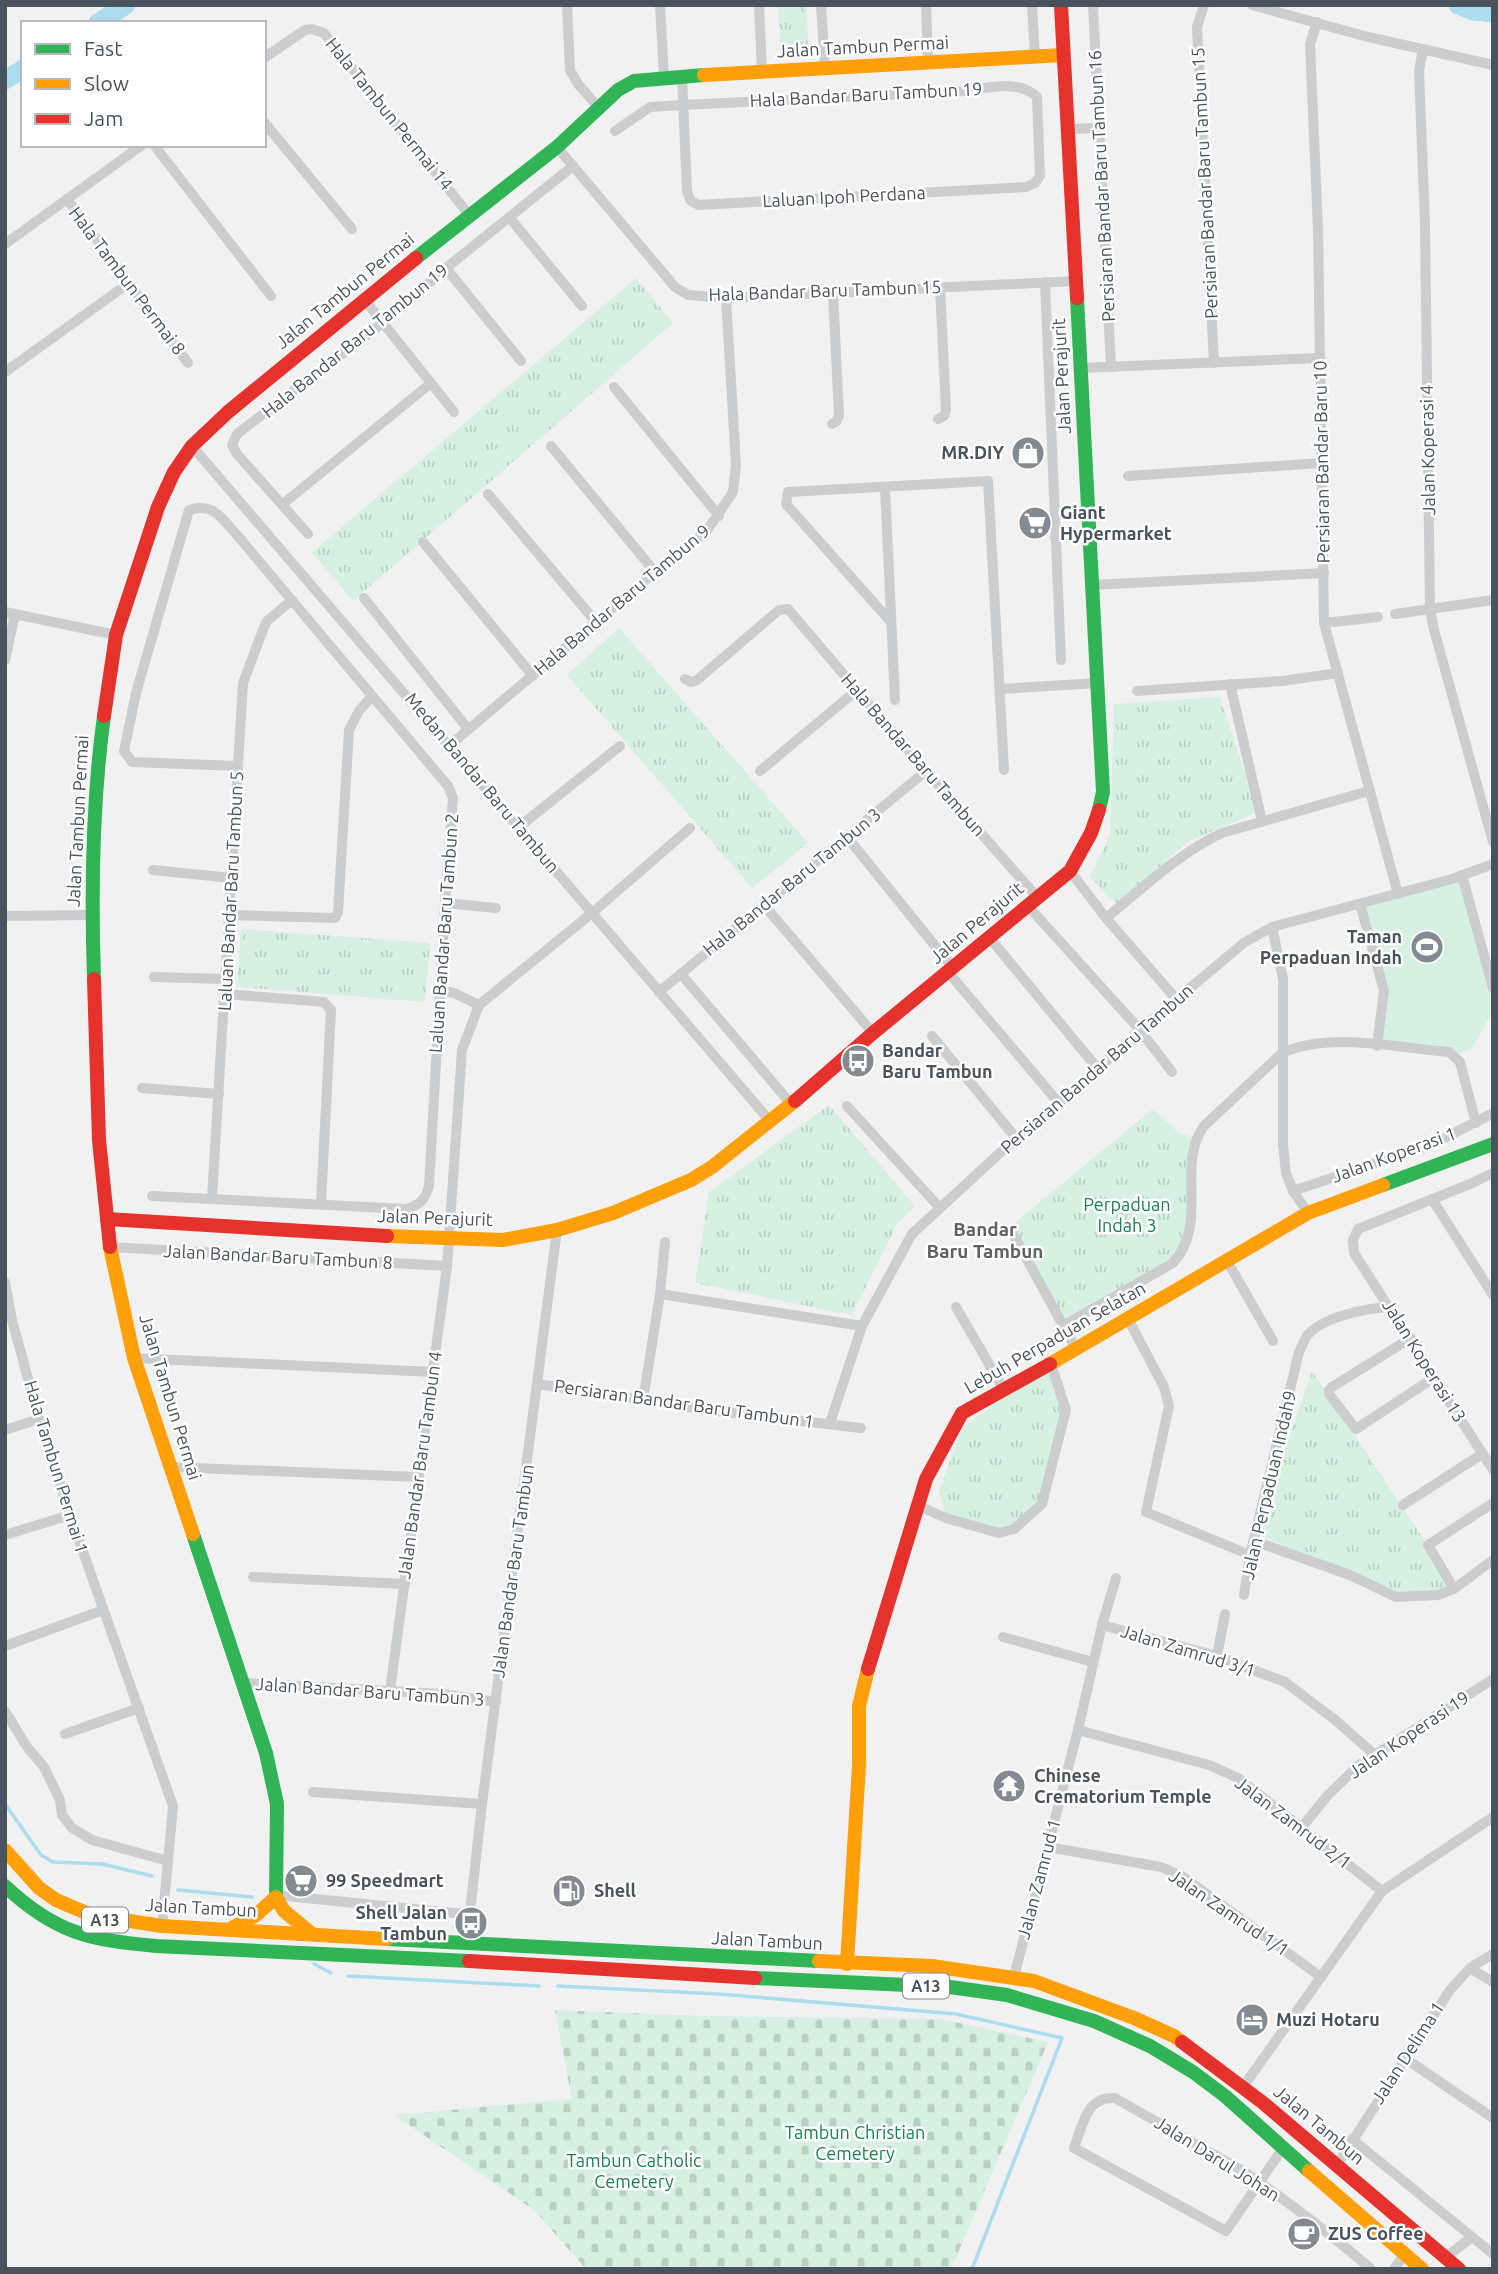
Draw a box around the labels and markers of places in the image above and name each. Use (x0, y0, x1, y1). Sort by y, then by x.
shop icon: MR.DIY (1009, 434, 1047, 472)
place label: MR.DIY (941, 442, 1004, 462)
place label: Giant Hypermarket (1060, 502, 1172, 543)
supermarket icon: Giant Hypermarket (1016, 504, 1054, 542)
place label: Taman Perpaduan Indah (1260, 926, 1402, 967)
sports icon: Taman Perpaduan Indah (1408, 928, 1446, 966)
place label: Bandar Baru Tambun (882, 1040, 993, 1081)
bus stop icon: Bandar Baru Tambun (839, 1042, 877, 1080)
place label: Chinese Crematorium Temple (1034, 1765, 1212, 1806)
temple icon: Chinese Crematorium Temple (990, 1767, 1028, 1805)
supermarket icon: 99 Speedmart (282, 1862, 320, 1900)
place label: 99 Speedmart (326, 1870, 444, 1890)
fuel station icon: Shell (550, 1872, 588, 1910)
place label: Shell (594, 1880, 637, 1900)
place label: Shell Jalan Tambun (356, 1902, 447, 1943)
bus stop icon: Shell Jalan Tambun (452, 1904, 490, 1942)
hotel icon: Muzi Hotaru (1233, 2001, 1271, 2039)
place label: Muzi Hotaru (1276, 2009, 1380, 2029)
cafe icon: ZUS Coffee (1285, 2215, 1323, 2253)
place label: ZUS Coffee (1328, 2223, 1424, 2243)

